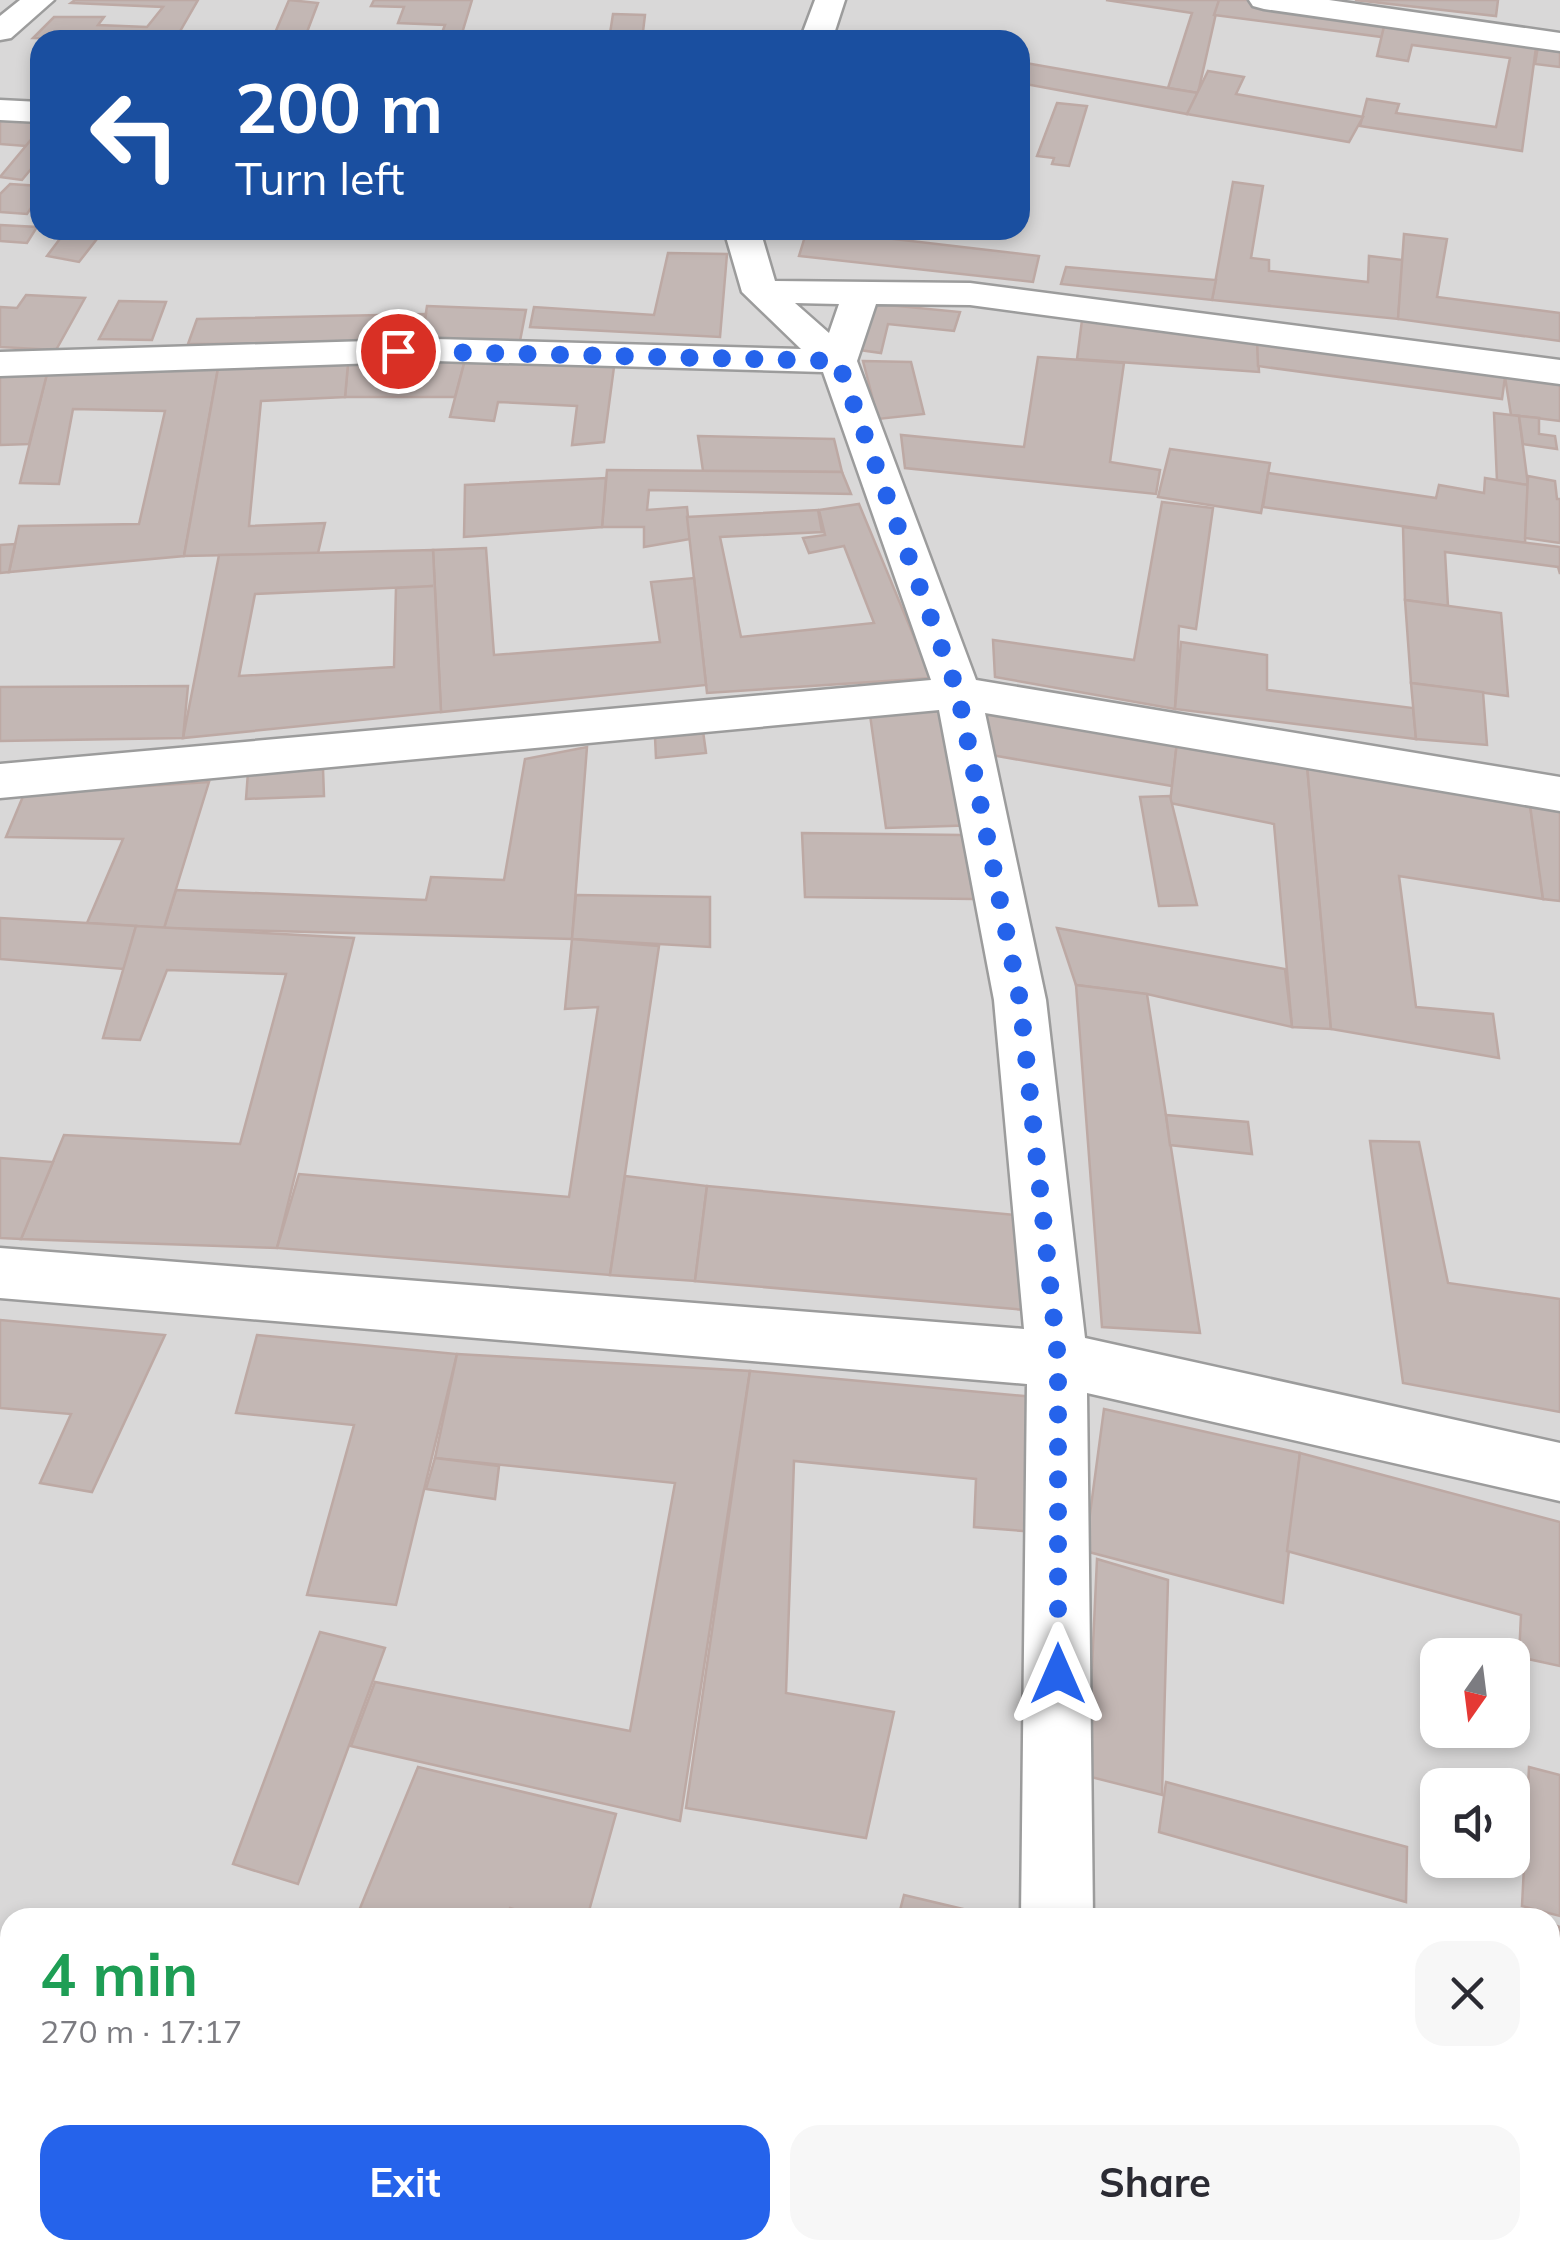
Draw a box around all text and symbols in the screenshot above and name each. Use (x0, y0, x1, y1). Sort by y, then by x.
text: 200 m (235, 63, 443, 151)
icon: left (70, 70, 200, 200)
text: Turn left (235, 150, 404, 206)
pin (356, 309, 441, 394)
icon: arrive (371, 324, 426, 379)
position arrow (1006, 1622, 1110, 1726)
north arrow (1420, 1638, 1530, 1748)
map controls (1420, 1638, 1530, 1878)
button: sound (1420, 1768, 1530, 1878)
text: 4 min (40, 1936, 198, 2011)
button: close (1415, 1941, 1520, 2046)
text: 270 m · 17:17 (40, 2011, 242, 2051)
button: Exit (40, 2125, 770, 2240)
button: Share (790, 2125, 1520, 2240)

